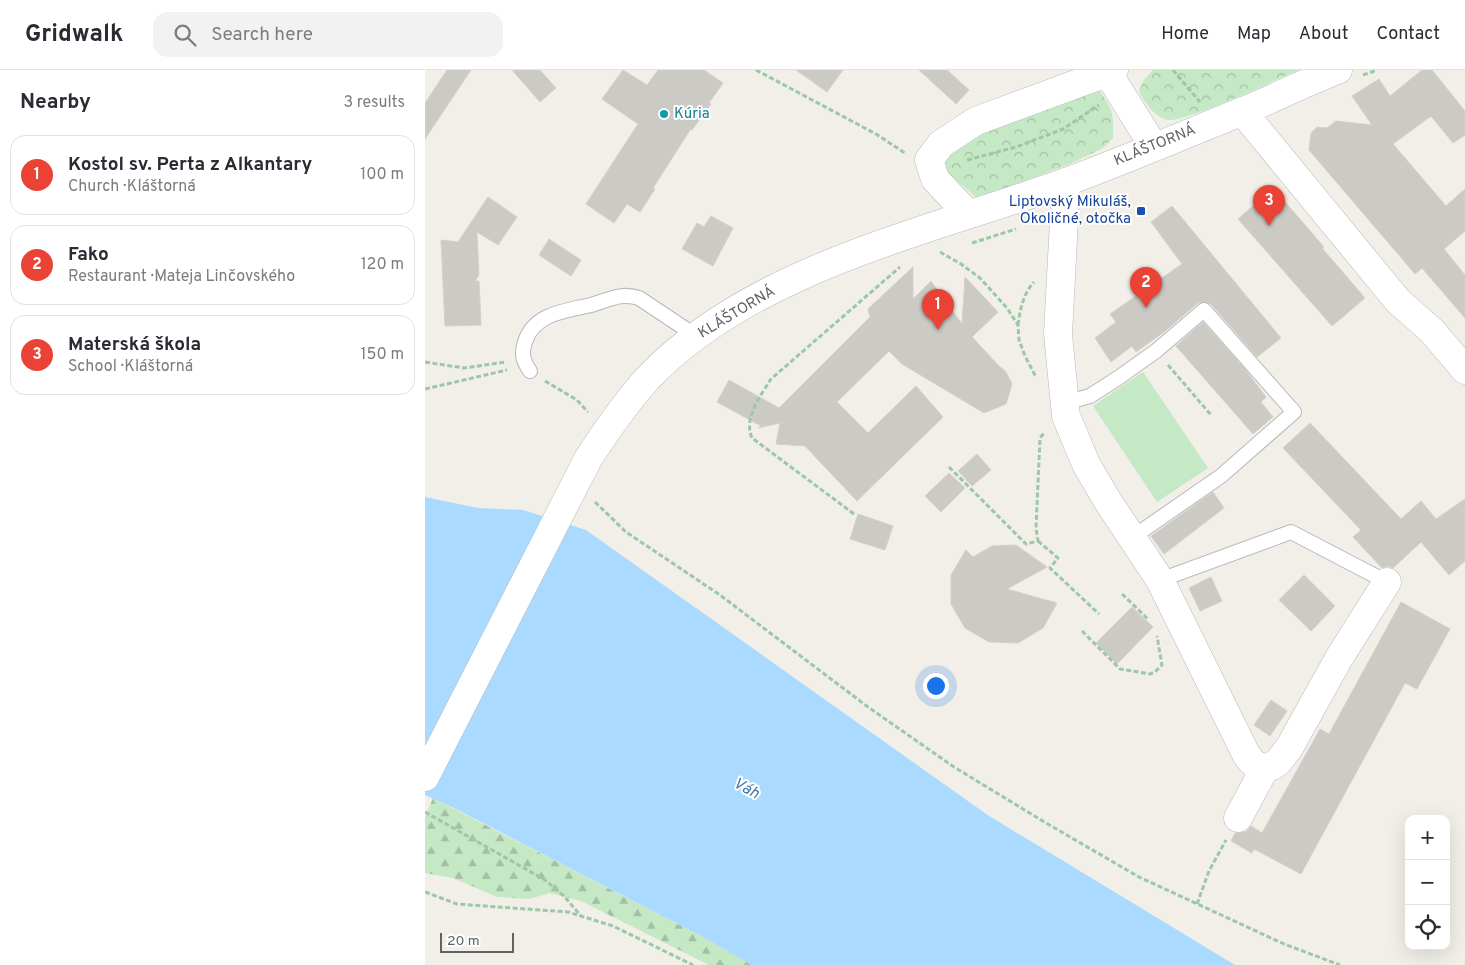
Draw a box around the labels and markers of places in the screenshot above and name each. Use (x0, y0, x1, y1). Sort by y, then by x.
place label: Kúria (674, 105, 710, 124)
marker: Kúria (658, 108, 670, 120)
pin: 3 (1253, 185, 1285, 226)
place label: Liptovský Mikuláš, Okoličné, otočka (1009, 193, 1131, 229)
marker: Liptovský Mikuláš, Okoličné, otočka (1135, 205, 1147, 217)
pin: 2 (1130, 267, 1162, 308)
pin: 1 (922, 289, 954, 330)

